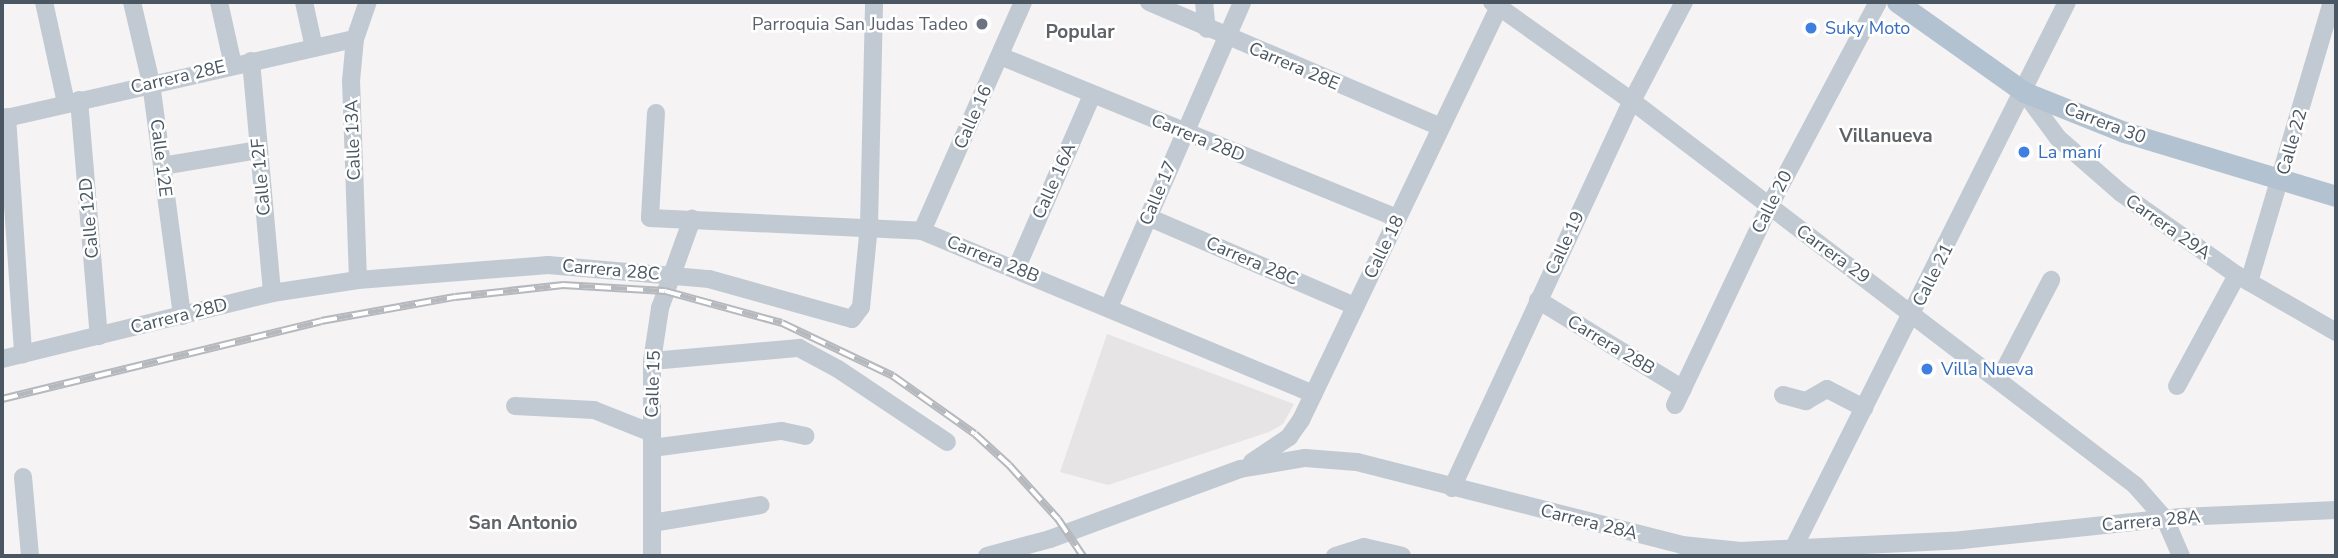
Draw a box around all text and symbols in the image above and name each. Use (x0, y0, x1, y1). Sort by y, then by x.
place label: Parroquia San Judas Tadeo (752, 13, 968, 35)
marker: Parroquia San Judas Tadeo (974, 16, 990, 32)
place label: Suky Moto (1825, 17, 1910, 39)
marker: Suky Moto (1803, 20, 1819, 36)
district label: Popular (1045, 22, 1115, 44)
street label: Carrera 28E (1245, 37, 1343, 95)
street label: Carrera 28E (129, 56, 227, 98)
street label: Calle 16 (949, 82, 997, 152)
street label: Carrera 30 (2061, 98, 2149, 148)
street label: Calle 13A (341, 99, 365, 181)
street label: Calle 22 (2272, 106, 2312, 178)
street label: Carrera 28D (1148, 109, 1248, 167)
street label: Calle 12E (146, 118, 176, 198)
district label: Villanueva (1839, 126, 1933, 148)
street label: Calle 12F (247, 137, 275, 217)
street label: Calle 16A (1028, 140, 1080, 222)
place label: La maní (2038, 141, 2101, 163)
marker: La maní (2016, 144, 2032, 160)
street label: Calle 17 (1135, 158, 1181, 228)
street label: Calle 20 (1747, 167, 1797, 237)
street label: Calle 12D (75, 177, 103, 259)
street label: Carrera 29A (2121, 190, 2215, 264)
street label: Calle 19 (1541, 208, 1589, 278)
street label: Calle 18 (1359, 212, 1409, 282)
street label: Carrera 29 (1792, 220, 1874, 288)
street label: Carrera 28B (944, 231, 1042, 287)
street label: Carrera 28C (1203, 232, 1301, 290)
street label: Calle 21 (1908, 240, 1958, 310)
street label: Carrera 28C (561, 255, 661, 285)
street label: Carrera 28D (128, 294, 230, 338)
street label: Carrera 28B (1563, 311, 1659, 379)
street label: Calle 15 (641, 350, 665, 418)
place label: Villa Nueva (1941, 358, 2034, 380)
marker: Villa Nueva (1919, 361, 1935, 377)
street label: Carrera 28A (1538, 500, 1640, 544)
street label: Carrera 28A (2101, 506, 2201, 536)
district label: San Antonio (469, 513, 577, 535)

